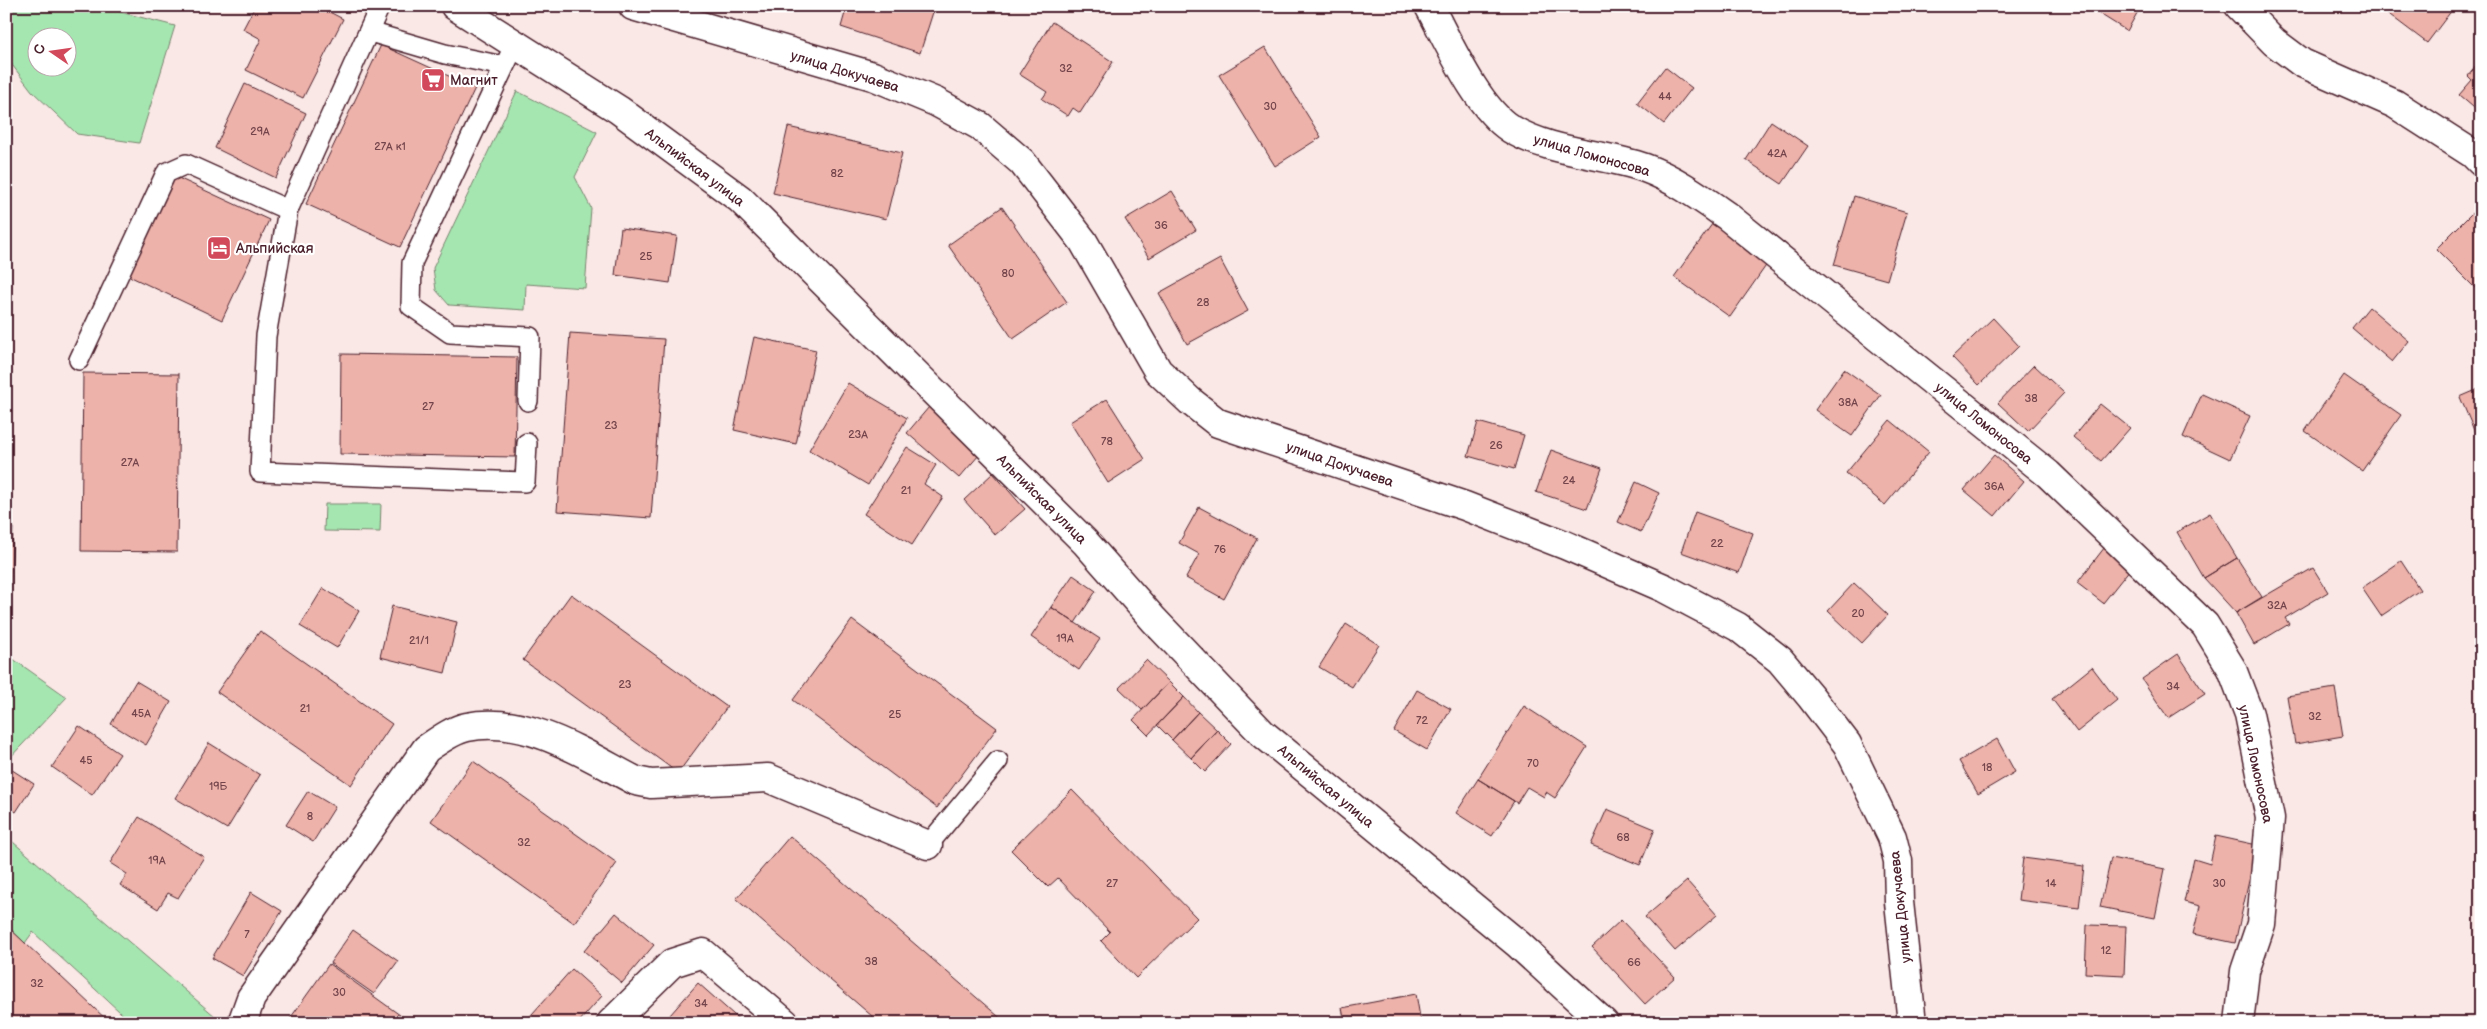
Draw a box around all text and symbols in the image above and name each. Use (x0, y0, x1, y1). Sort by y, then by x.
north arrow (28, 28, 78, 78)
text: С (30, 42, 49, 56)
street label: улица Докучаева (789, 47, 902, 96)
house number: 32 (1059, 62, 1073, 75)
supermarket icon: Магнит (420, 67, 446, 93)
place label: Магнит (450, 72, 498, 89)
house number: 44 (1658, 90, 1672, 103)
house number: 30 (1263, 100, 1277, 113)
street label: Альпийская улица (641, 124, 748, 211)
house number: 29А (250, 125, 270, 138)
street label: улица Ломоносова (1532, 131, 1653, 180)
house number: 27А к1 (374, 140, 406, 153)
house number: 42А (1767, 147, 1787, 160)
house number: 82 (831, 167, 844, 180)
house number: 36 (1154, 219, 1168, 232)
hotel icon: Альпийская (206, 235, 232, 261)
place label: Альпийская (235, 240, 314, 257)
house number: 25 (640, 250, 652, 263)
house number: 80 (1002, 267, 1015, 280)
house number: 28 (1197, 296, 1209, 309)
street label: улица Ломоносова (1932, 379, 2036, 468)
house number: 38 (2024, 392, 2038, 405)
house number: 38А (1838, 396, 1858, 409)
house number: 27 (422, 400, 435, 413)
house number: 23 (604, 419, 618, 432)
house number: 23А (848, 428, 868, 441)
house number: 78 (1101, 435, 1113, 448)
street label: улица Докучаева (1284, 438, 1396, 491)
house number: 26 (1489, 439, 1503, 452)
street label: Альпийская улица (993, 450, 1091, 548)
house number: 27А (121, 456, 140, 469)
house number: 24 (1562, 474, 1576, 487)
house number: 36А (1984, 480, 2004, 493)
house number: 21 (901, 484, 911, 497)
house number: 22 (1711, 537, 1724, 550)
house number: 76 (1214, 543, 1226, 556)
house number: 32А (2267, 599, 2287, 612)
house number: 20 (1852, 607, 1865, 620)
house number: 19А (1056, 632, 1074, 645)
house number: 21/1 (409, 634, 429, 647)
house number: 23 (618, 678, 632, 691)
house number: 34 (2166, 680, 2180, 693)
house number: 21 (300, 702, 310, 715)
street label: улица Ломоносова (2235, 704, 2276, 825)
house number: 45А (131, 707, 151, 720)
house number: 25 (889, 708, 901, 721)
house number: 32 (2308, 710, 2322, 723)
house number: 72 (1416, 714, 1428, 727)
street label: Альпийская улица (1274, 741, 1378, 832)
house number: 45 (79, 754, 93, 767)
house number: 70 (1527, 757, 1539, 770)
house number: 18 (1982, 761, 1992, 774)
house number: 19Б (209, 780, 227, 793)
house number: 8 (307, 810, 313, 823)
house number: 68 (1616, 831, 1630, 844)
house number: 32 (517, 836, 531, 849)
street label: улица Докучаева (1886, 849, 1915, 964)
house number: 19А (148, 854, 166, 867)
house number: 27 (1106, 877, 1119, 890)
house number: 14 (2046, 877, 2057, 890)
house number: 30 (2212, 877, 2226, 890)
house number: 7 (244, 928, 250, 941)
house number: 12 (2101, 944, 2112, 957)
house number: 38 (864, 955, 878, 968)
house number: 66 (1627, 956, 1641, 969)
house number: 32 (30, 977, 44, 990)
house number: 30 (332, 986, 346, 999)
house number: 34 (694, 997, 708, 1010)

